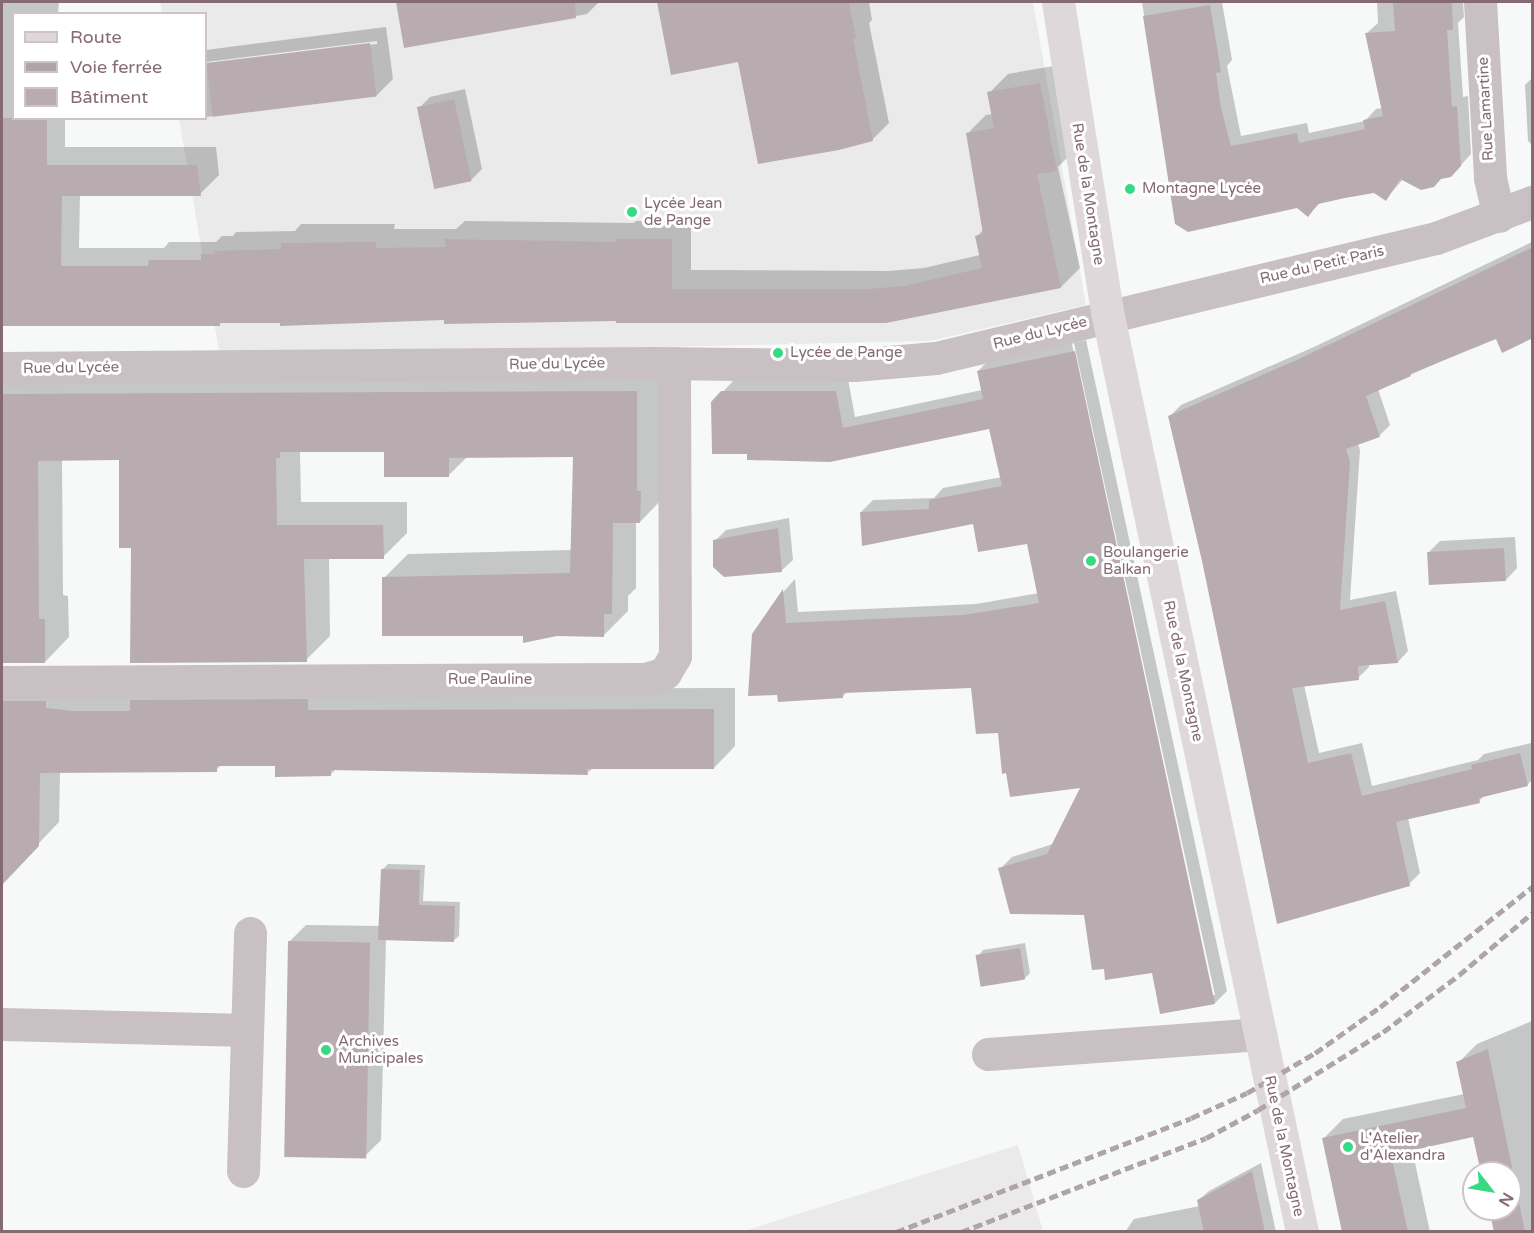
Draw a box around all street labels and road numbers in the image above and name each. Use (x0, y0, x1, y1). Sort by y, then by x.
street label: Rue Lamartine (1474, 56, 1498, 162)
street label: Rue de la Montagne (1068, 122, 1108, 266)
street label: Rue du Petit Paris (1258, 242, 1386, 288)
street label: Rue du Lycée (991, 313, 1089, 353)
street label: Rue du Lycée (509, 354, 605, 374)
street label: Rue du Lycée (23, 358, 119, 378)
street label: Rue de la Montagne (1159, 599, 1207, 743)
street label: Rue Pauline (448, 671, 532, 689)
street label: Rue de la Montagne (1260, 1074, 1308, 1218)

